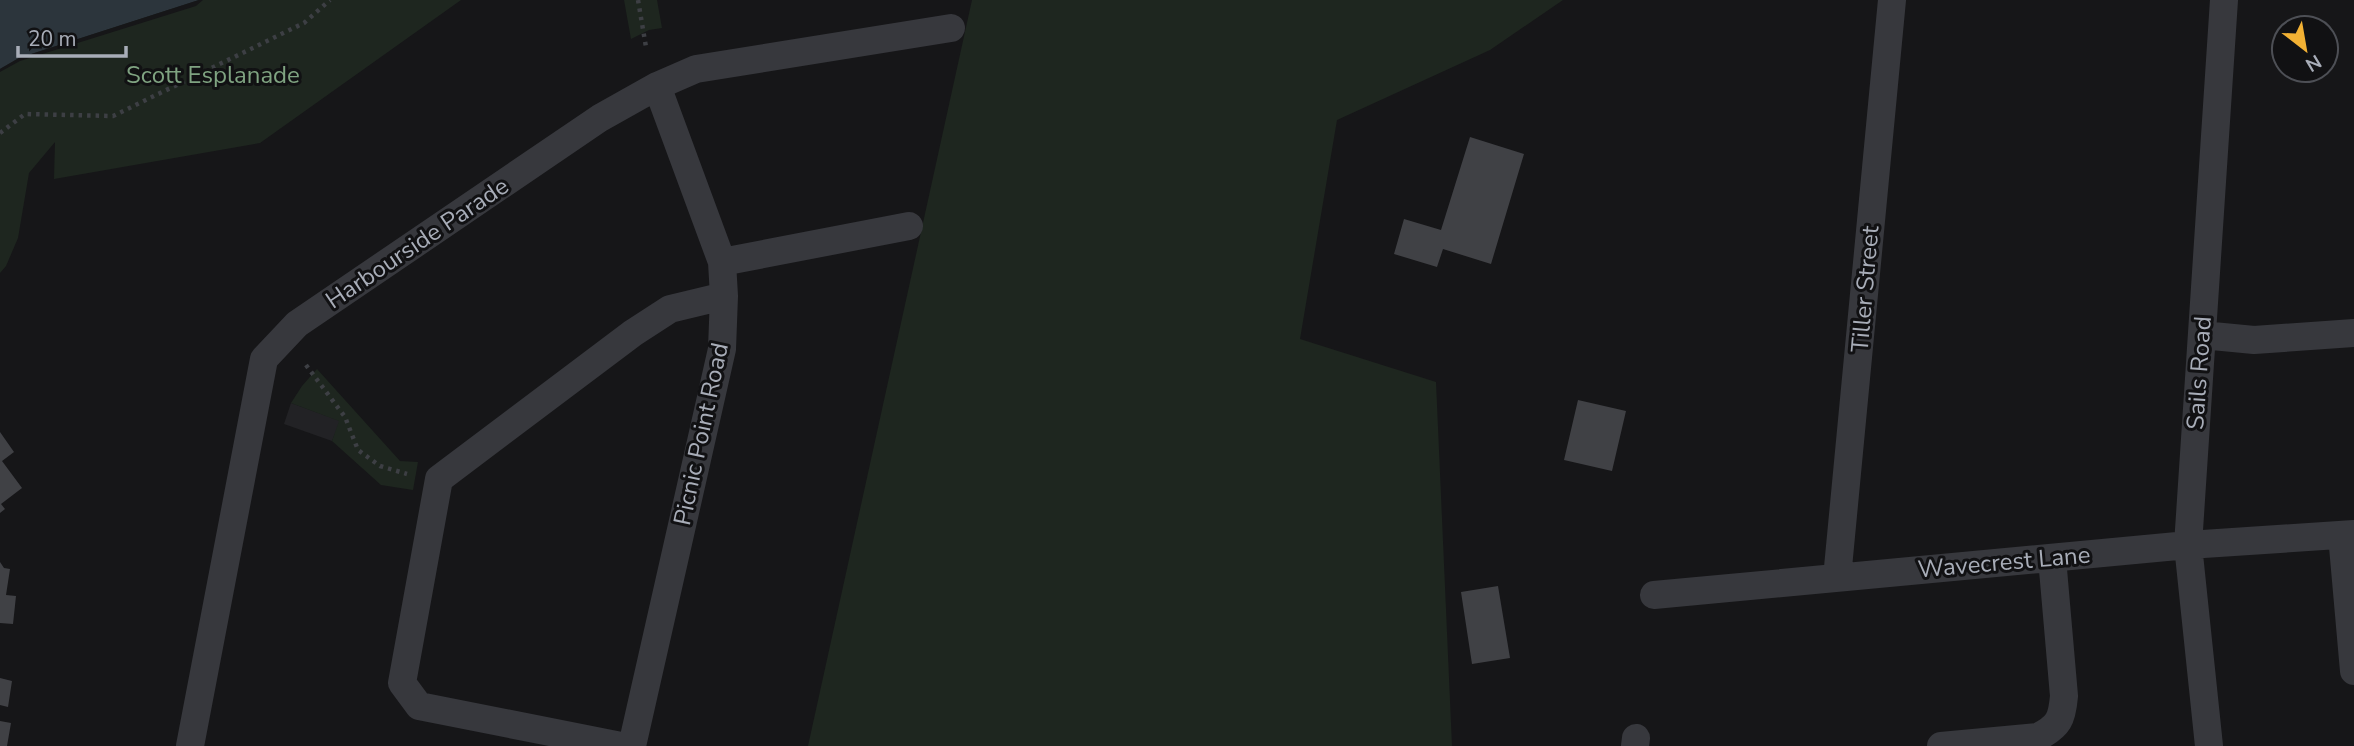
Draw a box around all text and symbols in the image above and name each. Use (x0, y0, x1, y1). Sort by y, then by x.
scale bar (18, 14, 126, 58)
north arrow (2270, 14, 2340, 84)
text: 20 m (28, 25, 77, 53)
text: N (2300, 48, 2326, 78)
park label: Scott Esplanade (126, 59, 300, 91)
street label: Harbourside Parade (319, 170, 515, 316)
street label: Tiller Street (1844, 224, 1887, 354)
street label: Sails Road (2179, 315, 2219, 431)
street label: Picnic Point Road (666, 340, 736, 528)
street label: Wavecrest Lane (1916, 539, 2092, 585)

